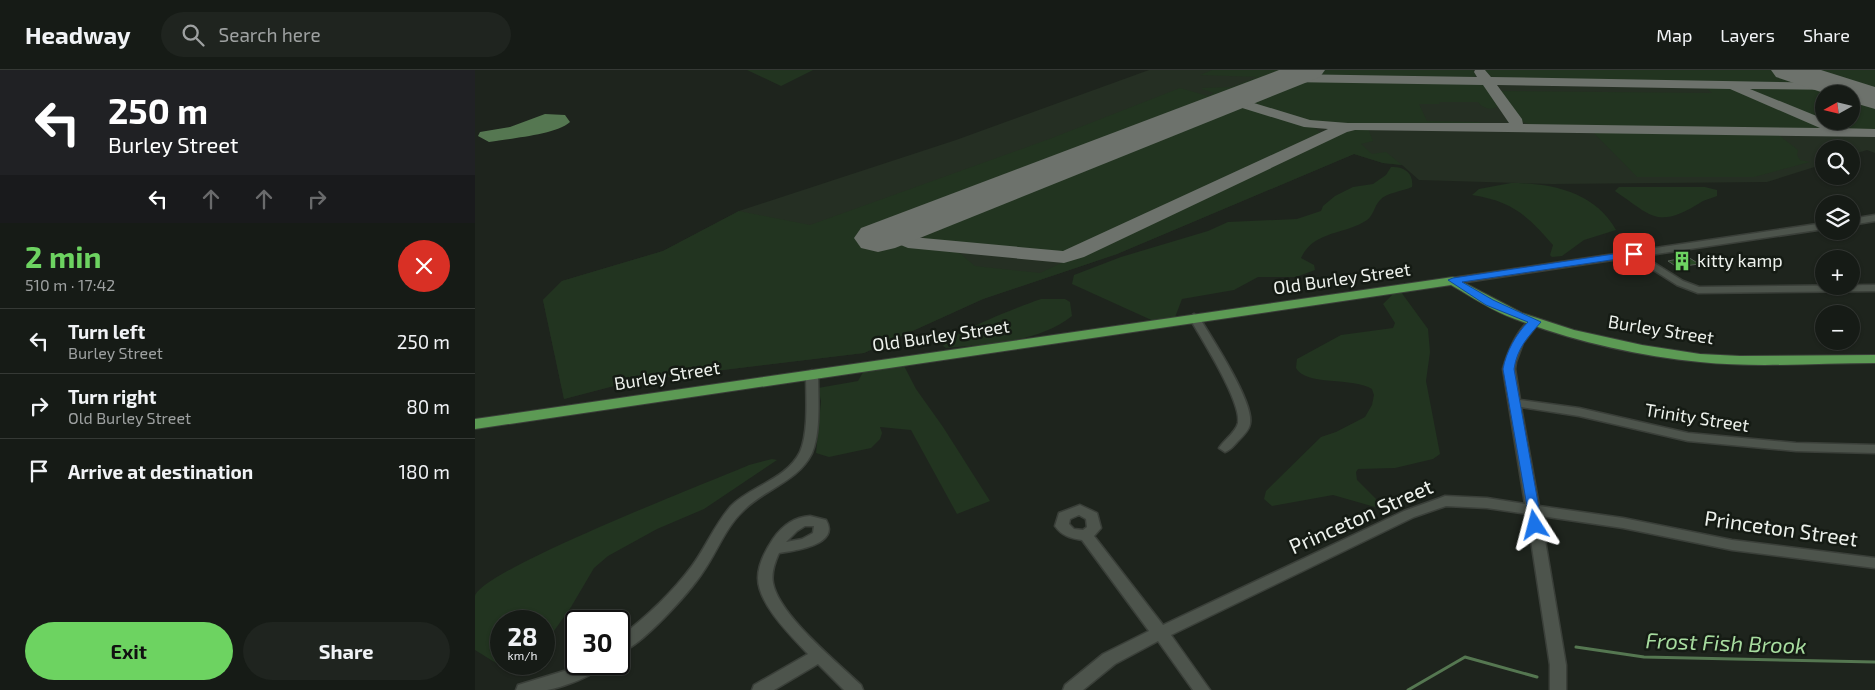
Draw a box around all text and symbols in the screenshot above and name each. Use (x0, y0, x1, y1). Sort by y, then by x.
search box (161, 12, 511, 57)
text: Headway (25, 20, 131, 49)
icon: search (179, 21, 207, 49)
text: Search here (219, 23, 321, 46)
text: Map (1656, 24, 1692, 46)
text: Layers (1720, 24, 1775, 46)
text: Share (1803, 24, 1850, 46)
north arrow (1815, 85, 1860, 130)
map controls (1815, 85, 1860, 350)
text: 250 m (108, 89, 208, 131)
icon: left (25, 90, 90, 155)
text: Burley Street (108, 131, 238, 157)
button: search (1815, 140, 1860, 185)
icon: left (144, 185, 172, 213)
icon: ahead (197, 185, 225, 213)
icon: ahead (250, 185, 278, 213)
icon: right (303, 185, 331, 213)
button: layers (1815, 195, 1860, 240)
pin (1613, 233, 1655, 275)
text: 2 min (25, 238, 102, 274)
button: close (398, 240, 450, 292)
icon: arrive (1620, 240, 1648, 268)
place label: kitty kamp (1697, 249, 1783, 271)
building icon: kitty kamp (1671, 250, 1693, 272)
button: + (1815, 250, 1860, 295)
street label: Old Burley Street (1272, 257, 1412, 299)
text: 510 m · 17:42 (25, 275, 115, 294)
button: − (1815, 305, 1860, 350)
street label: Burley Street (1607, 310, 1716, 348)
street label: Old Burley Street (871, 314, 1011, 356)
text: Turn left (68, 320, 145, 343)
icon: left (25, 327, 53, 355)
text: 250 m (397, 330, 450, 353)
text: Burley Street (68, 343, 163, 362)
street label: Burley Street (612, 356, 721, 394)
text: Turn right (68, 385, 156, 408)
icon: right (25, 392, 53, 420)
text: 80 m (406, 395, 450, 418)
street label: Trinity Street (1643, 398, 1751, 436)
text: Old Burley Street (68, 408, 191, 427)
icon: arrive (25, 457, 53, 485)
text: Arrive at destination (68, 460, 253, 483)
text: 180 m (399, 460, 450, 483)
street label: Princeton Street (1285, 473, 1436, 559)
position arrow (1508, 498, 1560, 550)
street label: Princeton Street (1703, 504, 1860, 551)
speed limit sign: 30 (565, 610, 630, 675)
text: 28 (507, 621, 538, 651)
button: Exit (25, 622, 233, 680)
button: Share (243, 622, 450, 680)
water label: Frost Fish Brook (1645, 626, 1807, 658)
text: km/h (508, 648, 537, 662)

